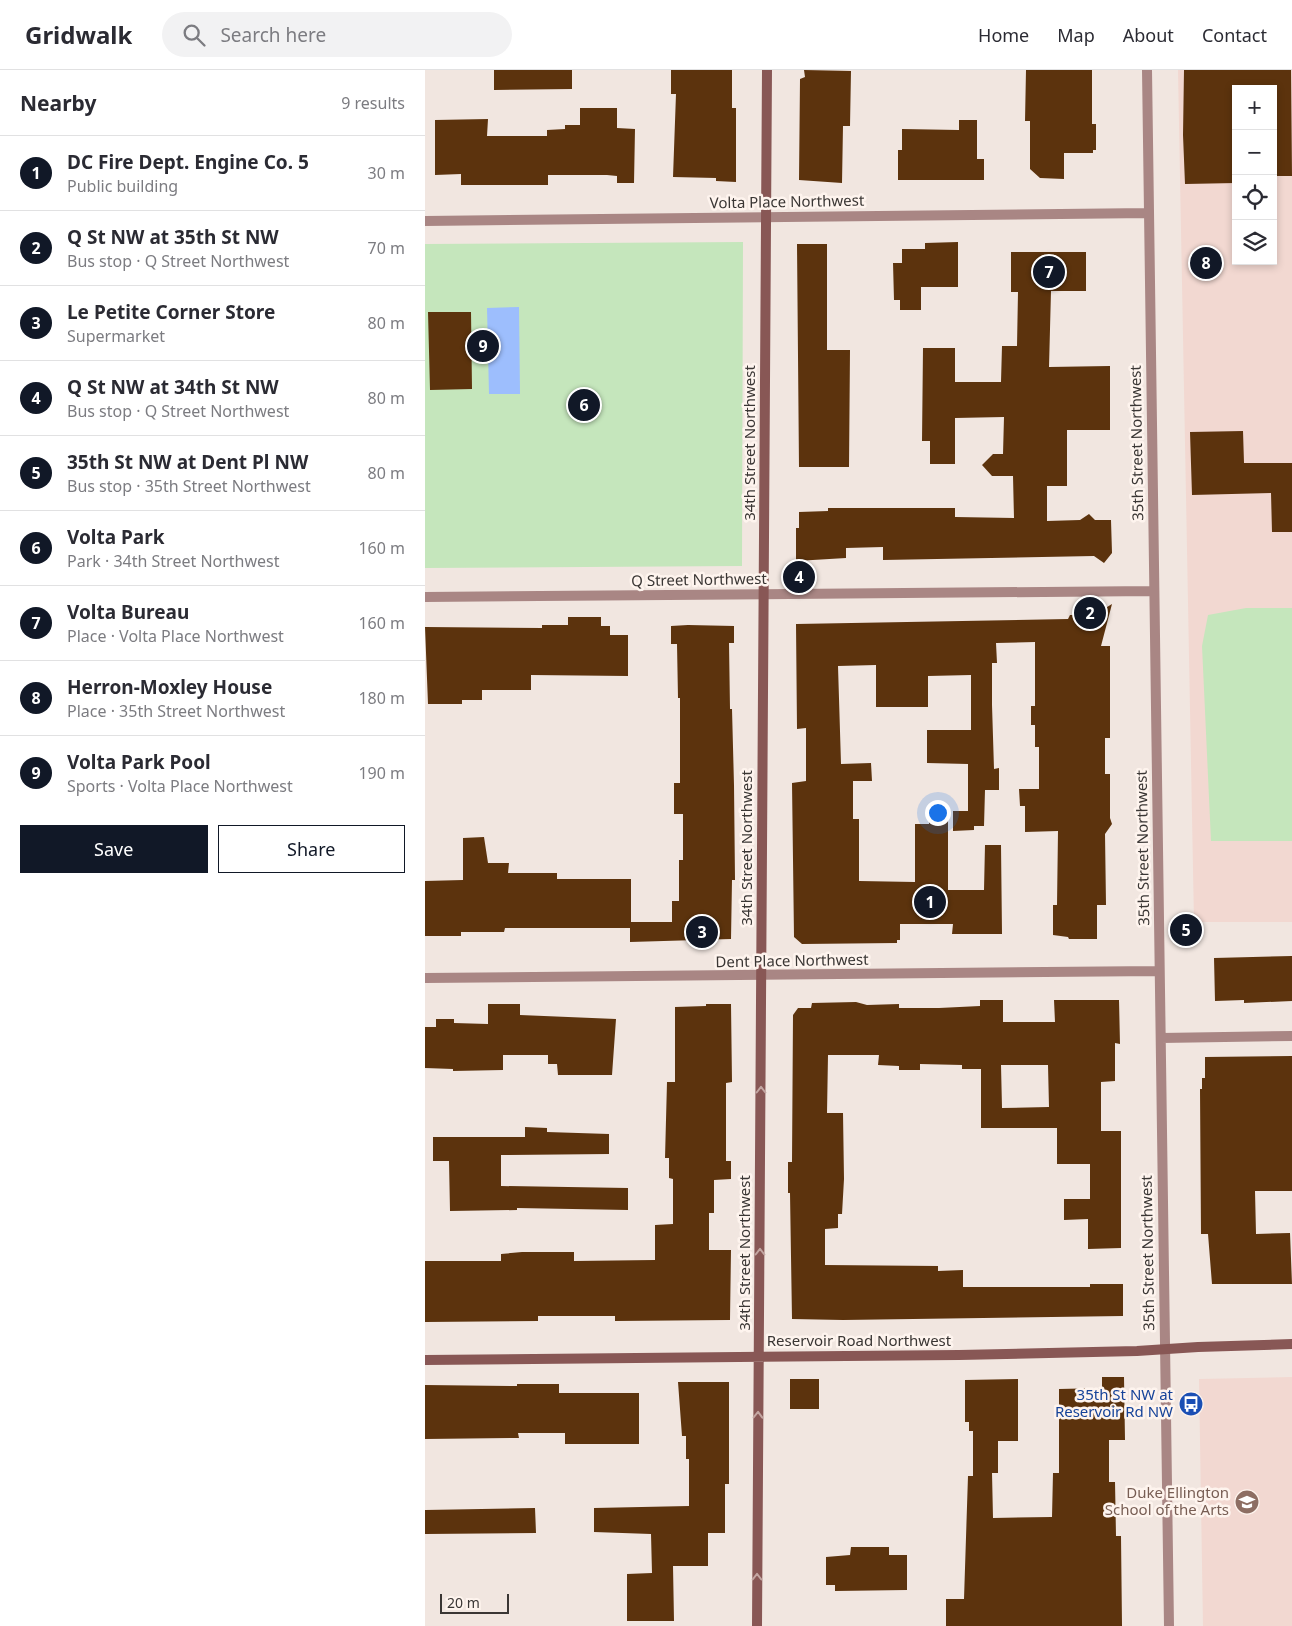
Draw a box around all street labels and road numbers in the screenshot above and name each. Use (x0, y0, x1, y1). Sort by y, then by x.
street label: Volta Place Northwest (710, 190, 865, 212)
street label: 35th Street Northwest (1125, 364, 1147, 521)
street label: 34th Street Northwest (739, 365, 759, 521)
street label: Q Street Northwest (631, 568, 768, 590)
street label: 35th Street Northwest (1131, 769, 1153, 926)
street label: 34th Street Northwest (736, 770, 756, 926)
street label: Dent Place Northwest (715, 949, 869, 971)
street label: 35th Street Northwest (1136, 1174, 1158, 1331)
street label: 34th Street Northwest (734, 1175, 754, 1331)
street label: Reservoir Road Northwest (767, 1330, 952, 1350)

